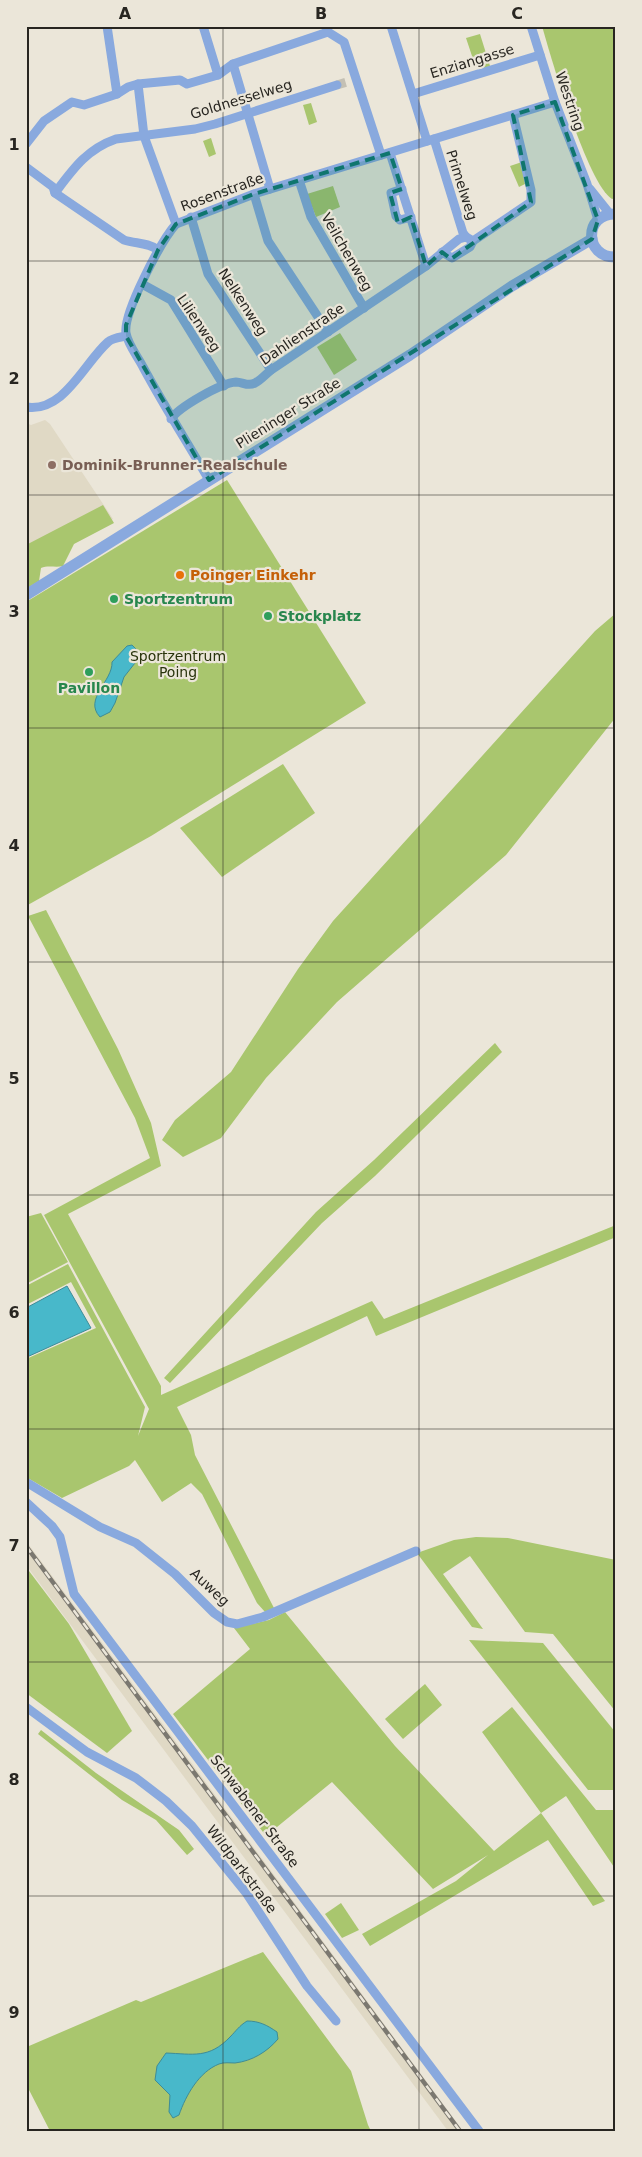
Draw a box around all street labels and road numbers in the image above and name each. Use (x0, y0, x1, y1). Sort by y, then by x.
street label: Enziangasse (428, 41, 516, 81)
street label: Westring (552, 69, 588, 133)
street label: Goldnesselweg (188, 76, 294, 122)
street label: Primelweg (443, 148, 481, 222)
street label: Rosenstraße (178, 170, 266, 214)
street label: Veilchenweg (318, 210, 376, 294)
street label: Nelkenweg (215, 265, 271, 339)
street label: Lilienweg (174, 291, 224, 355)
street label: Dahlienstraße (257, 300, 347, 368)
street label: Plieninger Straße (233, 374, 343, 452)
street label: Auweg (187, 1565, 233, 1609)
street label: Schwabener Straße (207, 1752, 303, 1870)
street label: Wildparkstraße (204, 1822, 280, 1916)

